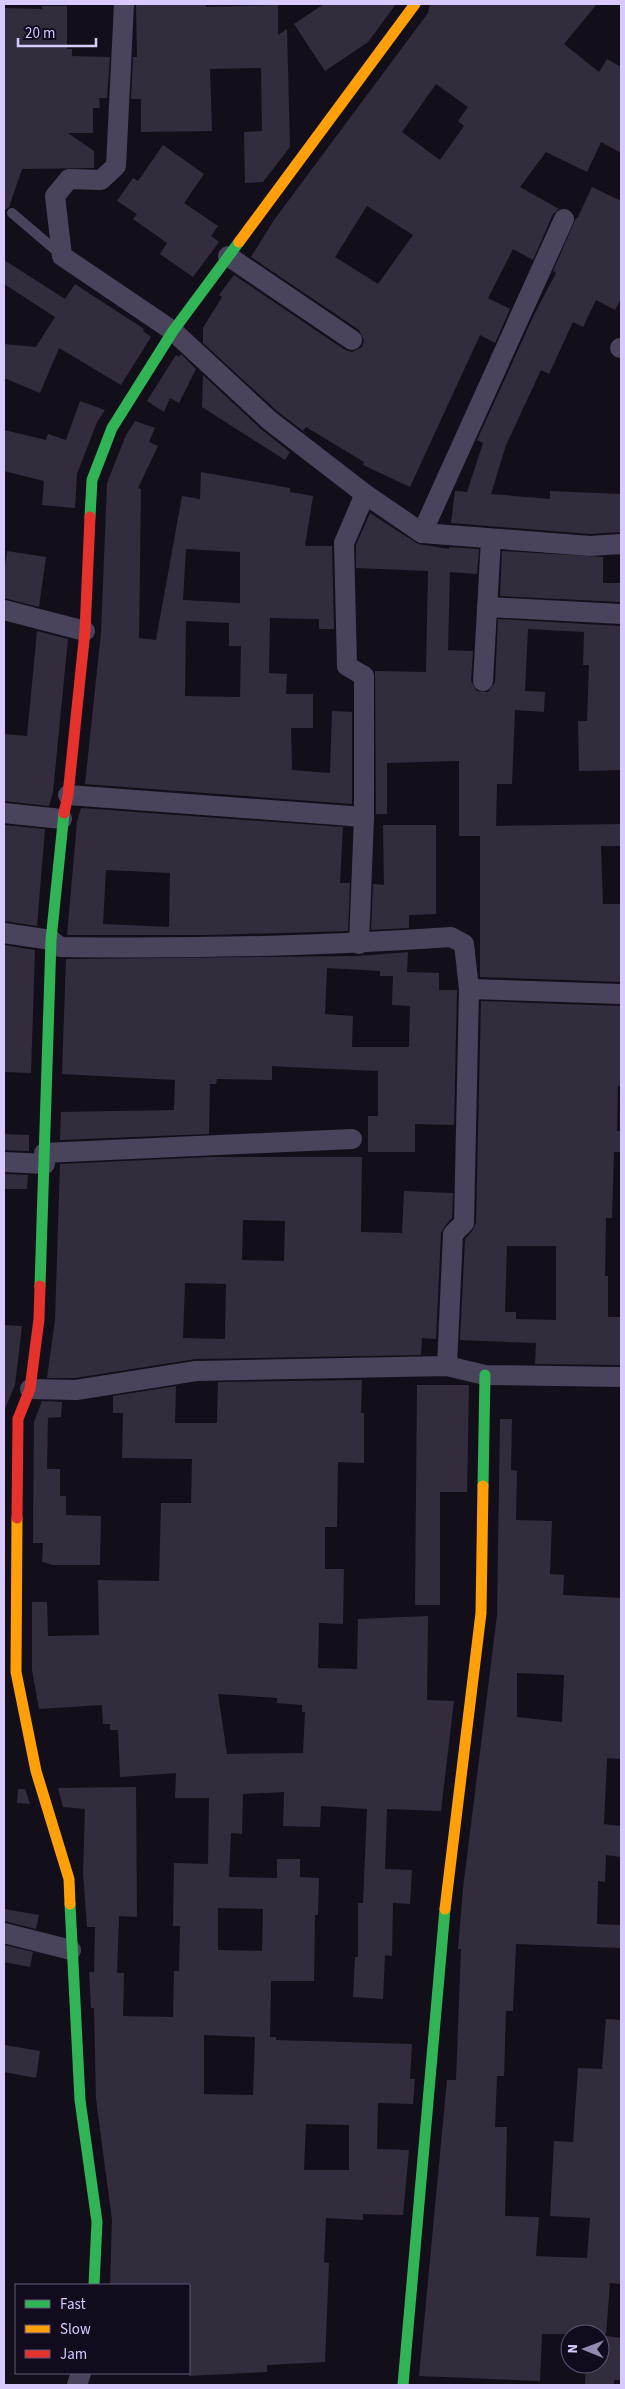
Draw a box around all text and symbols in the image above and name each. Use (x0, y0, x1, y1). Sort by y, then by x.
scale bar (18, 15, 95, 47)
text: 20 m (25, 23, 55, 44)
legend (15, 2284, 190, 2374)
text: Fast (60, 2294, 86, 2315)
text: Slow (60, 2319, 91, 2340)
north arrow (560, 2324, 610, 2374)
text: Jam (60, 2344, 87, 2365)
text: N (563, 2344, 583, 2354)

